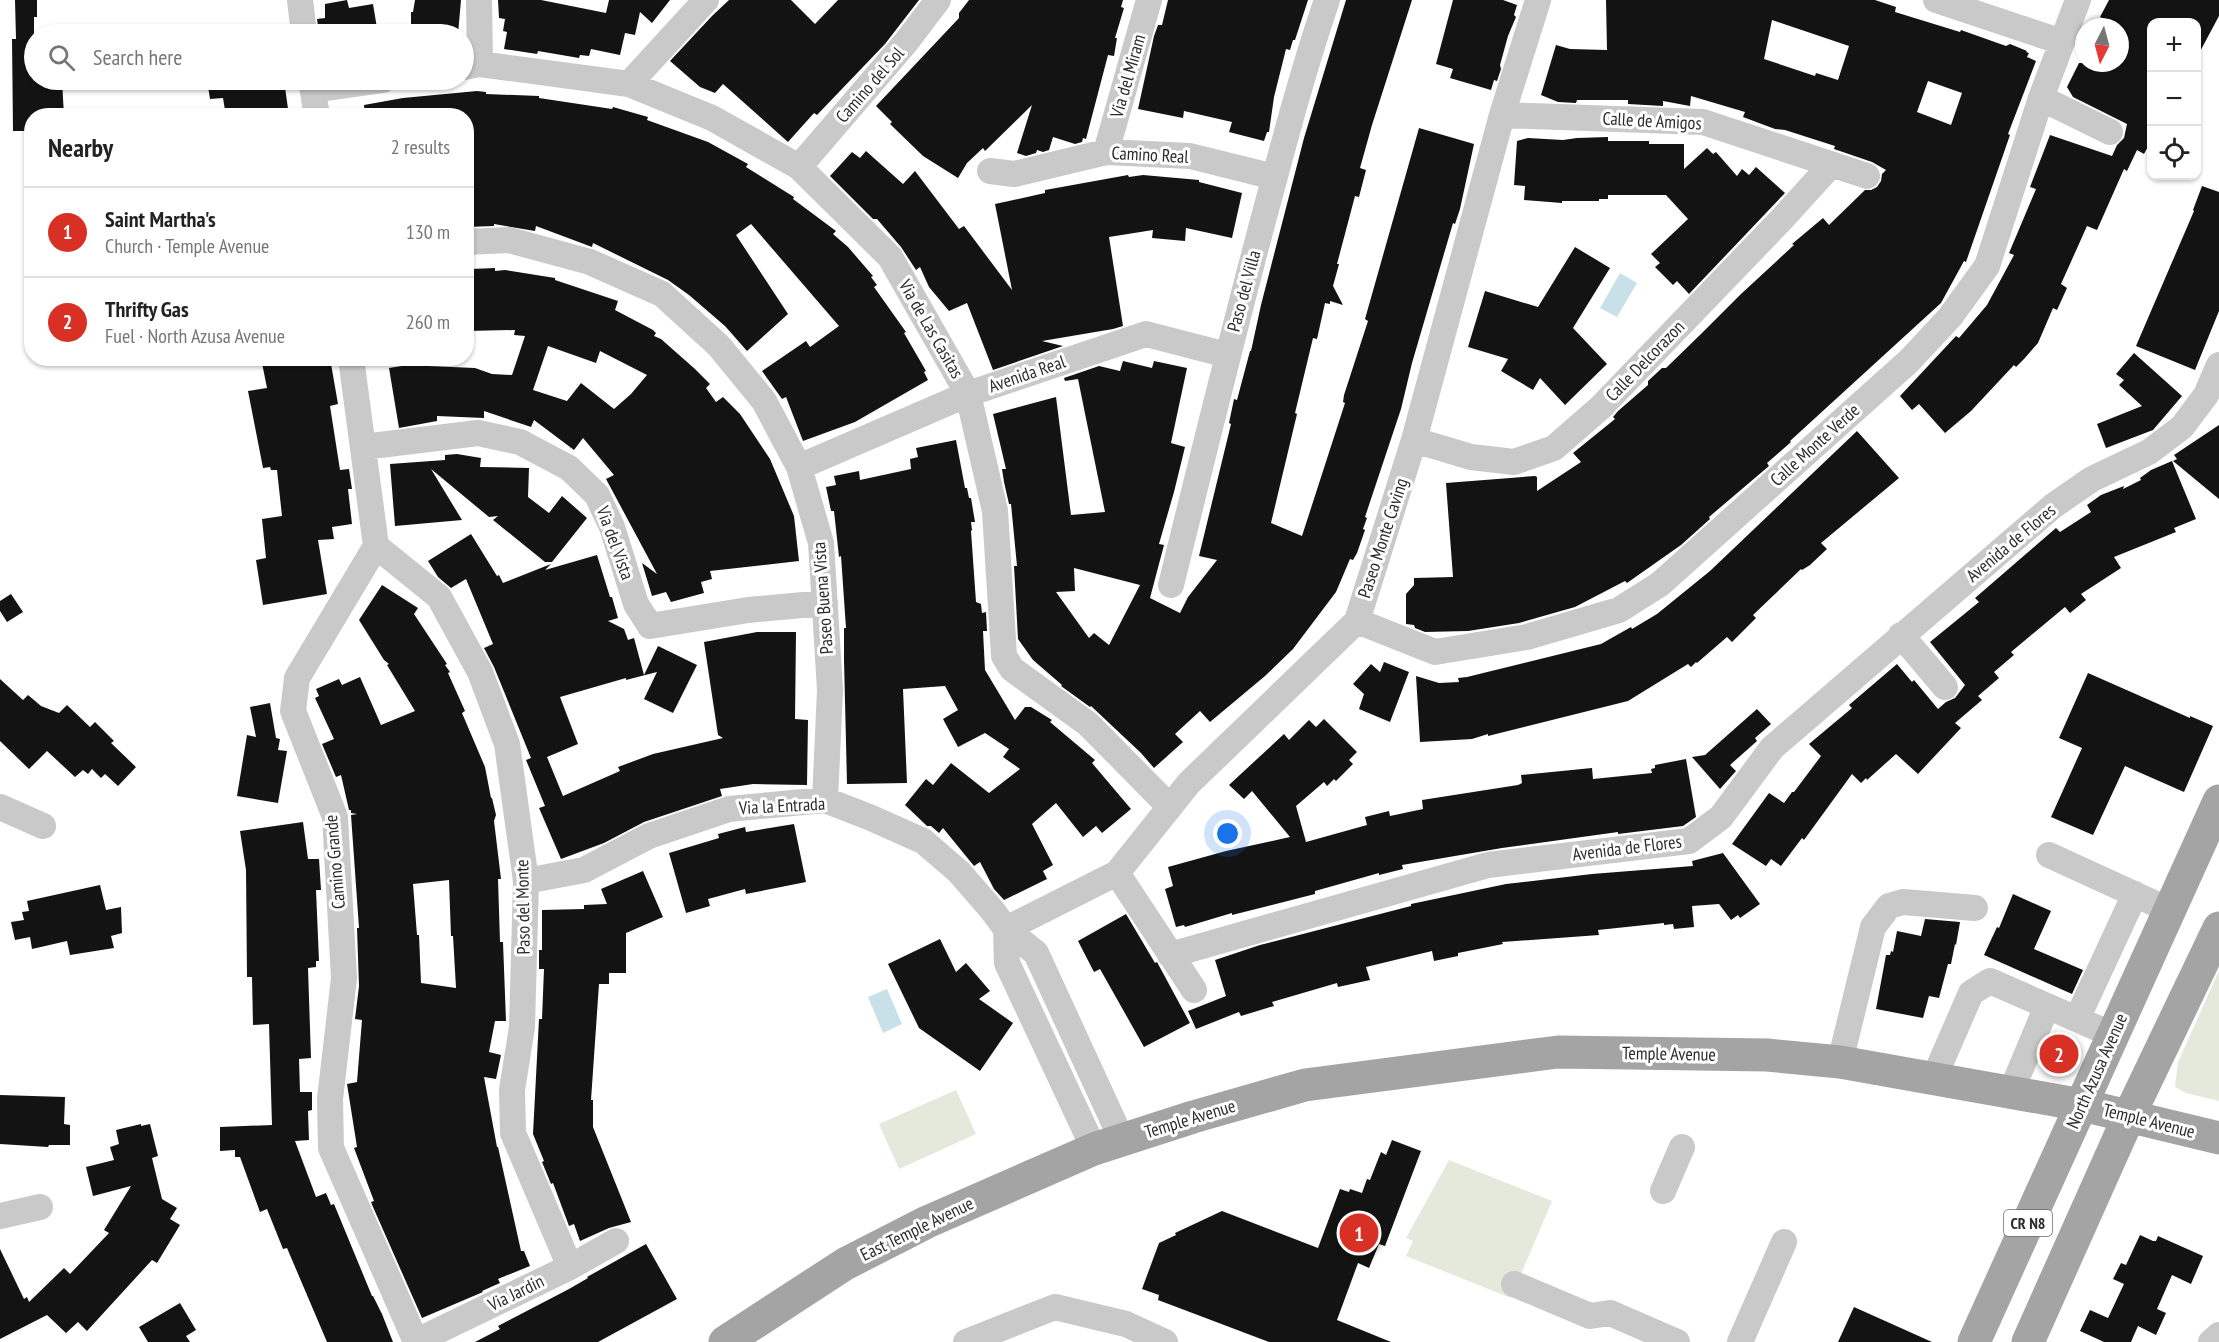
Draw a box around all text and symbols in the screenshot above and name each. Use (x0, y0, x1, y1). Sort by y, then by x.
north arrow (2075, 18, 2129, 72)
map controls (2147, 18, 2201, 180)
button: + (2147, 18, 2201, 72)
search box (24, 24, 474, 90)
street label: Via del Miram (1104, 31, 1150, 121)
icon: search (45, 41, 78, 74)
street label: Camino del Sol (830, 41, 909, 127)
text: Search here (93, 43, 182, 71)
button: − (2147, 72, 2201, 126)
street label: Calle de Amigos (1602, 106, 1702, 135)
button: locate (2147, 126, 2201, 180)
text: Nearby (48, 131, 113, 164)
text: 2 results (391, 134, 450, 160)
street label: Camino Real (1111, 141, 1190, 168)
text: Saint Martha's (105, 205, 216, 233)
text: 1 (63, 219, 72, 245)
text: 130 m (406, 219, 450, 245)
text: Church · Temple Avenue (105, 233, 269, 259)
street label: Paso del Villa (1222, 248, 1265, 334)
street label: Via de Las Casitas (893, 274, 969, 382)
text: Thrifty Gas (105, 295, 189, 323)
text: 2 (63, 309, 72, 335)
text: 260 m (406, 309, 450, 335)
street label: Calle Delcorazon (1600, 315, 1689, 406)
text: Fuel · North Azusa Avenue (105, 323, 285, 349)
street label: Avenida Real (985, 349, 1069, 397)
street label: Calle Monte Verde (1765, 398, 1864, 491)
street label: Paseo Monte Caving (1352, 475, 1413, 601)
street label: Avenida de Flores (1961, 498, 2060, 587)
street label: Via del Vista (591, 502, 639, 583)
street label: Paseo Buena Vista (807, 541, 838, 655)
street label: Via la Entrada (737, 792, 826, 819)
street label: Camino Grande (319, 814, 350, 910)
your location (1213, 819, 1242, 848)
street label: Avenida de Flores (1571, 829, 1683, 866)
street label: Paso del Monte (510, 859, 535, 955)
street label: North Azusa Avenue (2061, 1010, 2132, 1132)
pin: 2 (2040, 1032, 2078, 1076)
street label: Temple Avenue (1622, 1041, 1716, 1066)
street label: Temple Avenue (1142, 1094, 1238, 1143)
street label: Temple Avenue (2101, 1098, 2197, 1143)
street label: East Temple Avenue (856, 1191, 977, 1266)
pin: 1 (1340, 1210, 1378, 1256)
road number: CR N8 (2004, 1210, 2052, 1236)
street label: Via Jardin (483, 1269, 547, 1316)

